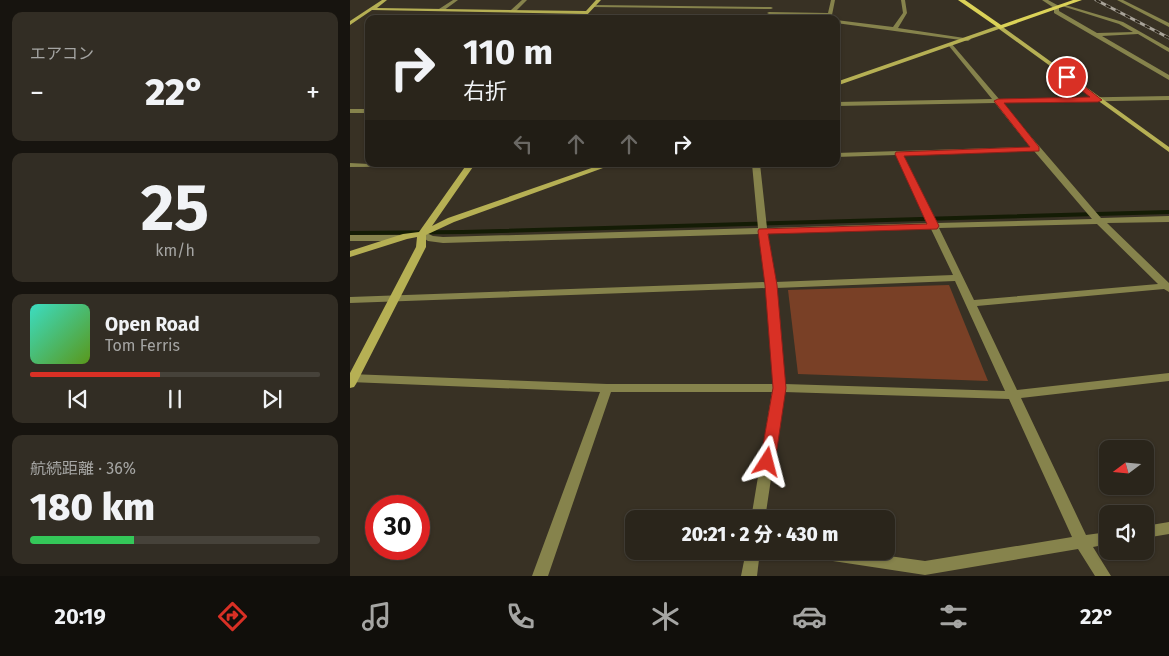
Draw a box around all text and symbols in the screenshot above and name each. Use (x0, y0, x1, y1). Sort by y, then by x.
text: 110 m (463, 31, 553, 73)
icon: right (380, 35, 445, 100)
text: エアコン (30, 44, 94, 63)
pin (1046, 56, 1088, 98)
icon: arrive (1053, 63, 1081, 91)
text: 22° (145, 69, 205, 115)
text: − (30, 76, 44, 109)
text: + (306, 76, 320, 109)
text: 右折 (463, 78, 507, 105)
icon: left (509, 130, 537, 158)
icon: ahead (562, 130, 590, 158)
icon: ahead (615, 130, 643, 158)
icon: right (668, 130, 696, 158)
text: 25 (141, 169, 209, 247)
text: km/h (155, 241, 195, 260)
text: Open Road (105, 313, 200, 336)
text: Tom Ferris (105, 336, 180, 355)
icon: previous (64, 385, 92, 413)
icon: pause (161, 385, 189, 413)
icon: next (258, 385, 286, 413)
position arrow (740, 435, 792, 487)
north arrow (1099, 440, 1154, 495)
map controls (1099, 440, 1154, 560)
text: 航続距離 · 36% (30, 459, 136, 478)
text: 180 km (30, 484, 155, 530)
speed limit sign: 30 (365, 495, 430, 560)
button: sound (1099, 505, 1154, 560)
text: 20:21 · 2 分 · 430 m (682, 523, 838, 546)
icon: directions (215, 599, 250, 634)
icon: music (359, 599, 394, 634)
icon: phone (503, 599, 538, 634)
icon: climate (648, 599, 683, 634)
icon: car (792, 599, 827, 634)
icon: filters (936, 599, 971, 634)
text: 20:19 (55, 603, 106, 630)
text: 22° (1080, 603, 1114, 630)

